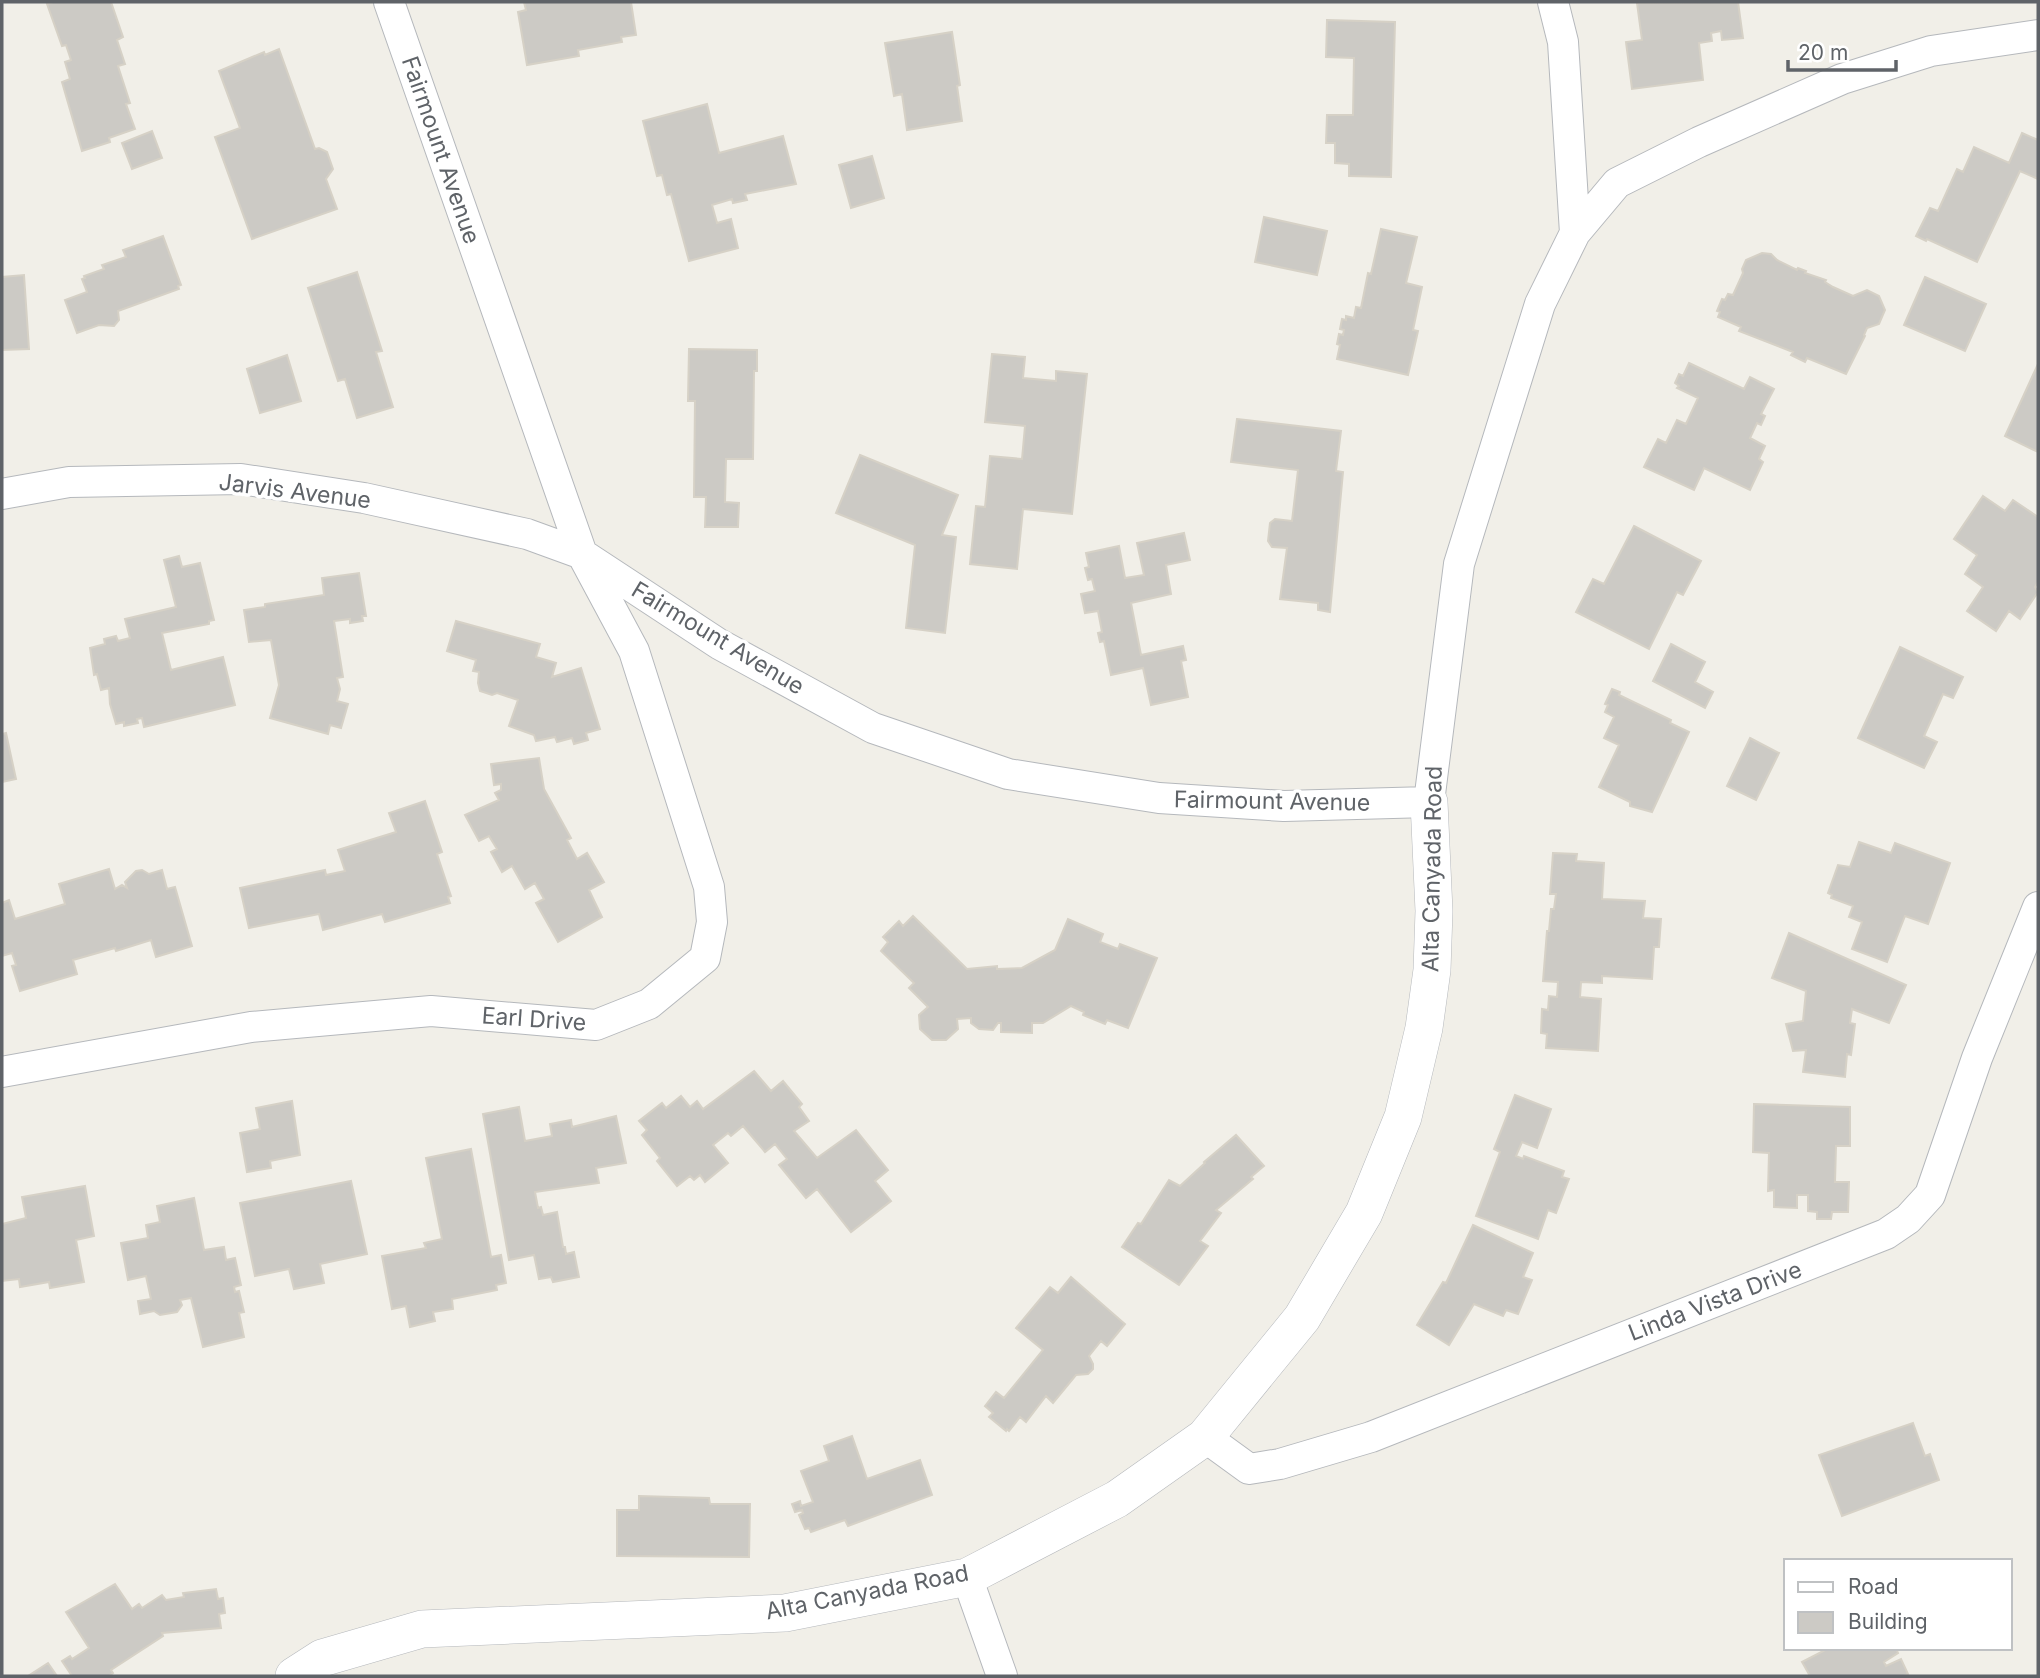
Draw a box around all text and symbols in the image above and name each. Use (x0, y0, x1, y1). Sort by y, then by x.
scale bar (1788, 28, 1896, 72)
text: 20 m (1798, 40, 1848, 65)
street label: Fairmount Avenue (396, 53, 486, 247)
street label: Jarvis Avenue (217, 468, 373, 514)
street label: Fairmount Avenue (627, 575, 809, 701)
street label: Alta Canyada Road (1416, 766, 1448, 972)
street label: Fairmount Avenue (1174, 785, 1370, 817)
street label: Earl Drive (481, 1001, 587, 1037)
street label: Linda Vista Drive (1624, 1255, 1806, 1347)
street label: Alta Canyada Road (763, 1559, 971, 1625)
legend (1784, 1559, 2012, 1650)
text: Road (1848, 1574, 1899, 1599)
text: Building (1848, 1609, 1928, 1634)

